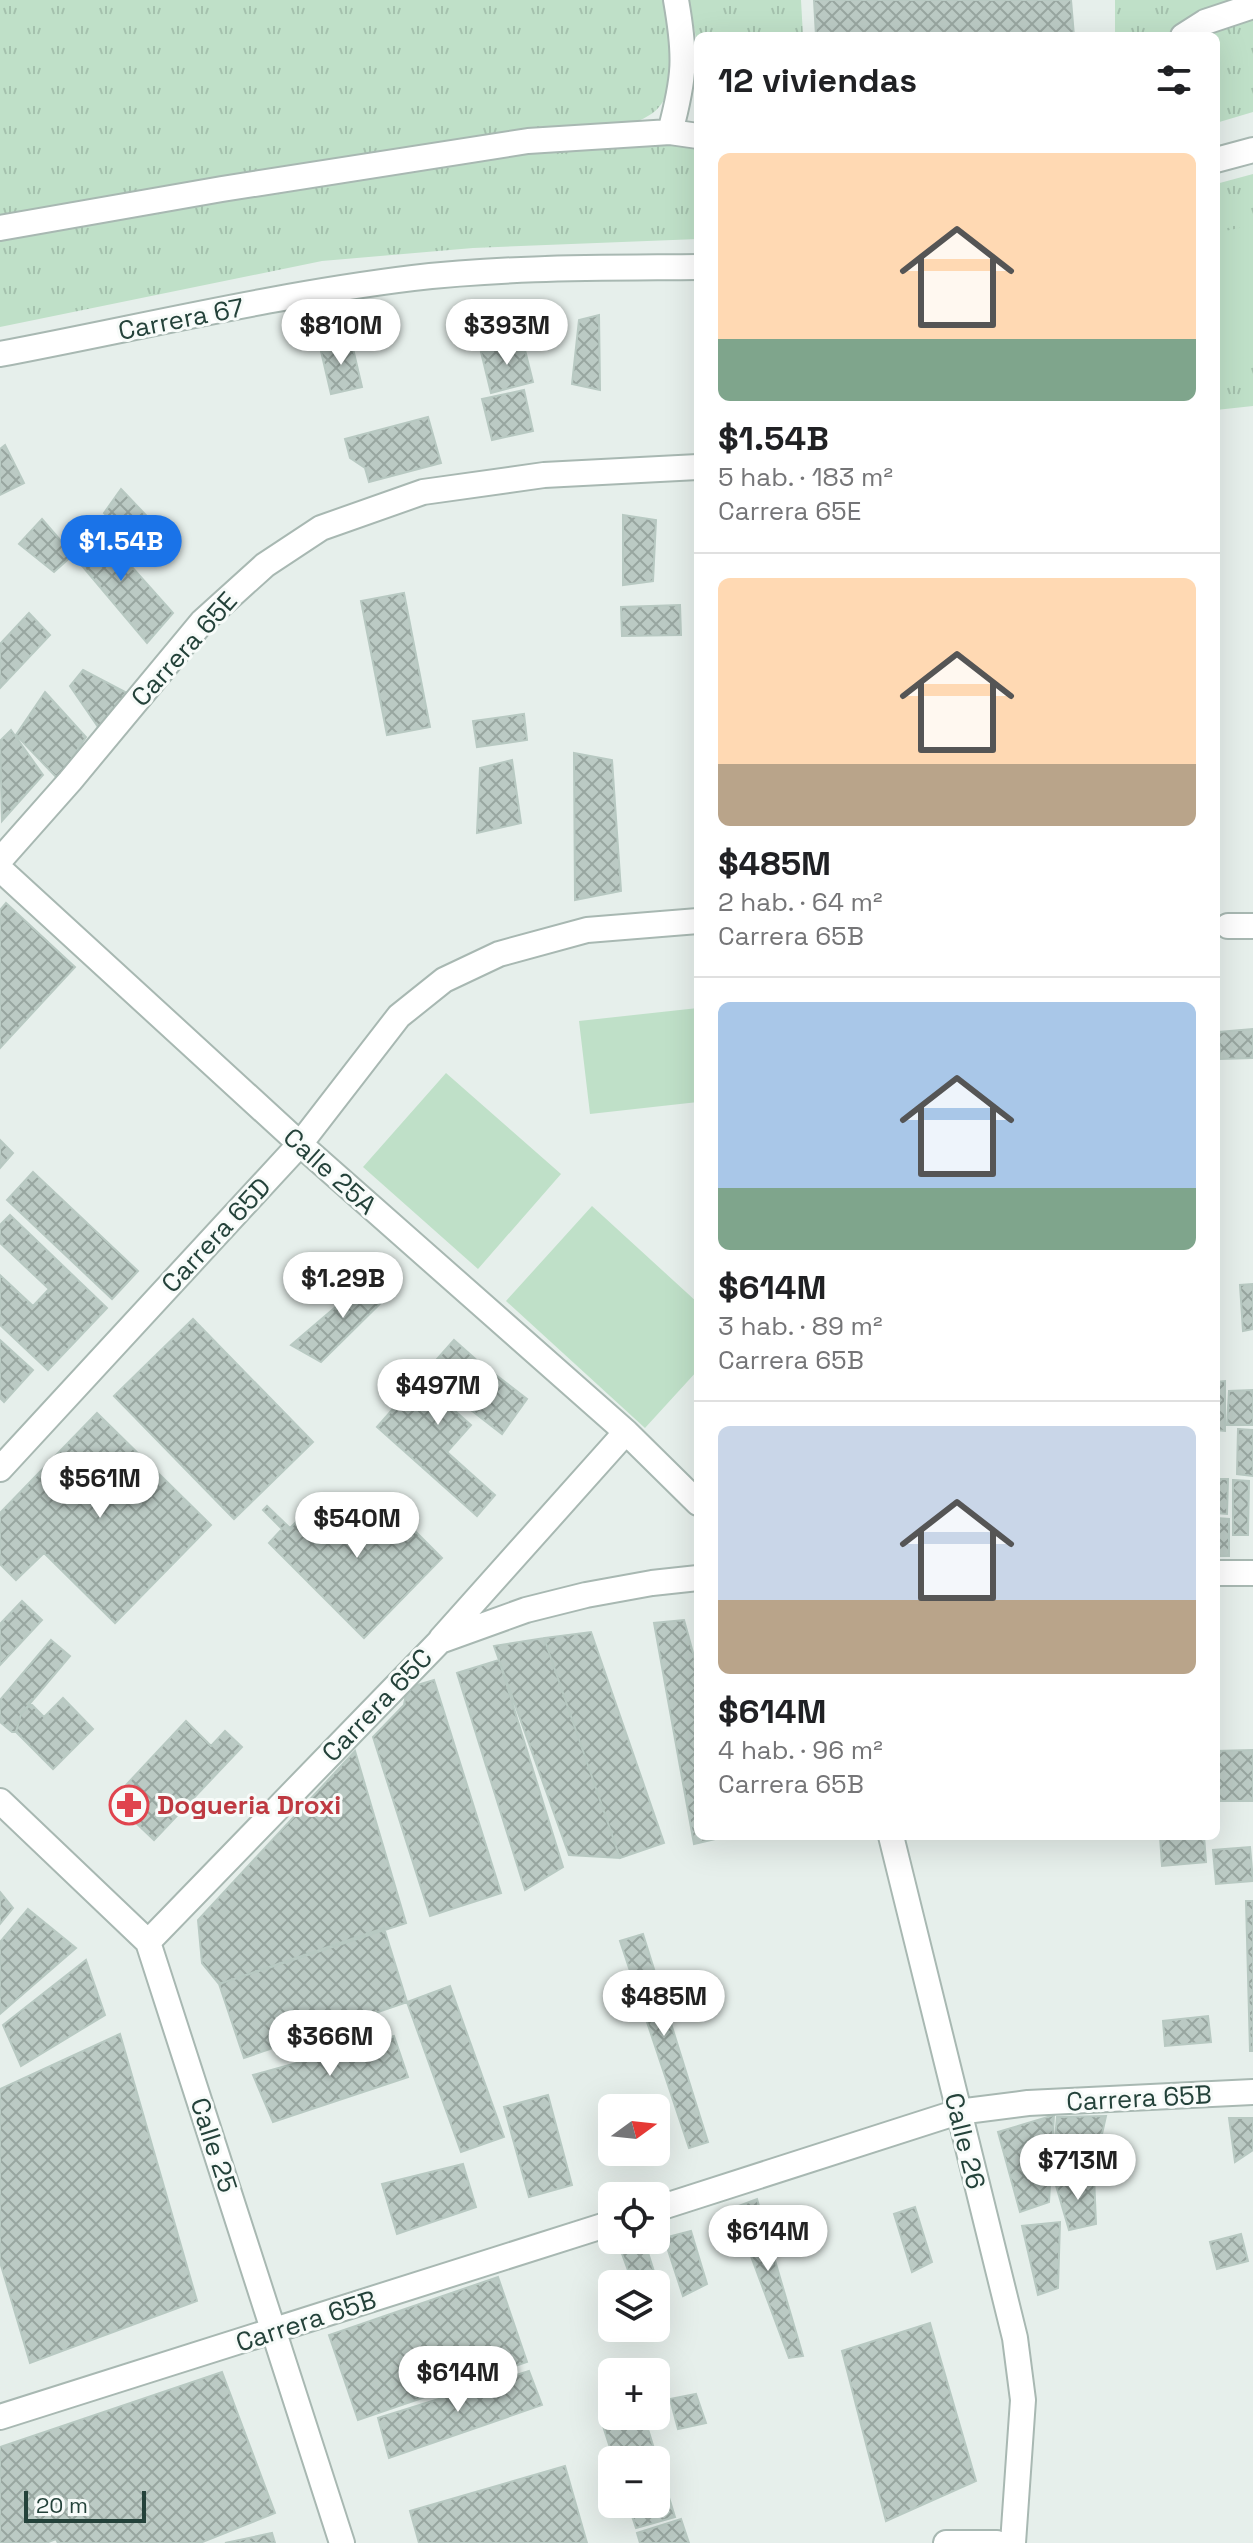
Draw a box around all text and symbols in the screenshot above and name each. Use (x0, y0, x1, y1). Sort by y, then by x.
icon: filters (1152, 58, 1196, 102)
text: 12 viviendas (718, 59, 917, 102)
icon: home (885, 205, 1029, 349)
street label: Carrera 67 (115, 290, 247, 348)
pin: $810M (285, 299, 397, 367)
pin: $393M (451, 299, 563, 367)
text: $810M (300, 308, 382, 342)
text: $393M (464, 308, 550, 342)
text: $1.54B (718, 417, 829, 460)
text: 5 hab. · 183 m² (718, 460, 893, 494)
text: Carrera 65E (718, 494, 861, 528)
pin: $1.54B (56, 515, 186, 583)
text: $1.54B (79, 524, 163, 558)
street label: Carrera 65E (123, 584, 245, 714)
icon: home (885, 630, 1029, 774)
text: $485M (718, 842, 831, 885)
text: 2 hab. · 64 m² (718, 885, 882, 919)
text: Carrera 65B (718, 919, 864, 953)
icon: home (885, 1054, 1029, 1198)
street label: Calle 25A (276, 1120, 384, 1222)
street label: Carrera 65D (154, 1170, 278, 1300)
pin: $1.29B (278, 1252, 408, 1320)
text: $1.29B (301, 1261, 385, 1295)
text: $614M (718, 1266, 826, 1309)
text: 3 hab. · 89 m² (718, 1309, 882, 1343)
text: Carrera 65B (718, 1343, 864, 1377)
pin: $497M (382, 1359, 494, 1427)
text: $497M (395, 1368, 481, 1402)
pin: $561M (44, 1452, 156, 1520)
text: $561M (59, 1461, 141, 1495)
icon: home (885, 1478, 1029, 1622)
pin: $540M (301, 1492, 413, 1560)
text: $540M (313, 1501, 401, 1535)
street label: Carrera 65C (314, 1641, 440, 1769)
text: $614M (718, 1690, 826, 1733)
text: 4 hab. · 96 m² (718, 1733, 883, 1767)
text: Carrera 65B (718, 1767, 864, 1801)
pharmacy icon: Dogueria Droxi (108, 1784, 150, 1826)
place label: Dogueria Droxi (157, 1788, 341, 1822)
pin: $485M (608, 1970, 720, 2038)
text: $485M (621, 1979, 707, 2013)
pin: $366M (274, 2010, 386, 2078)
text: $366M (287, 2019, 373, 2053)
street label: Carrera 65B (1065, 2077, 1213, 2119)
street label: Calle 26 (937, 2089, 993, 2193)
street label: Calle 25 (183, 2093, 245, 2197)
north arrow (598, 2094, 670, 2166)
map controls (598, 2094, 670, 2518)
pin: $713M (1022, 2134, 1134, 2202)
text: $713M (1038, 2143, 1118, 2177)
button: locate (598, 2182, 670, 2254)
pin: $614M (712, 2205, 824, 2273)
text: $614M (727, 2214, 809, 2248)
button: layers (598, 2270, 670, 2342)
street label: Carrera 65B (231, 2282, 381, 2360)
pin: $614M (402, 2346, 514, 2414)
text: $614M (417, 2355, 499, 2389)
button: + (598, 2358, 670, 2430)
button: − (598, 2446, 670, 2518)
scale bar (24, 2487, 146, 2523)
text: 20 m (36, 2491, 88, 2519)

